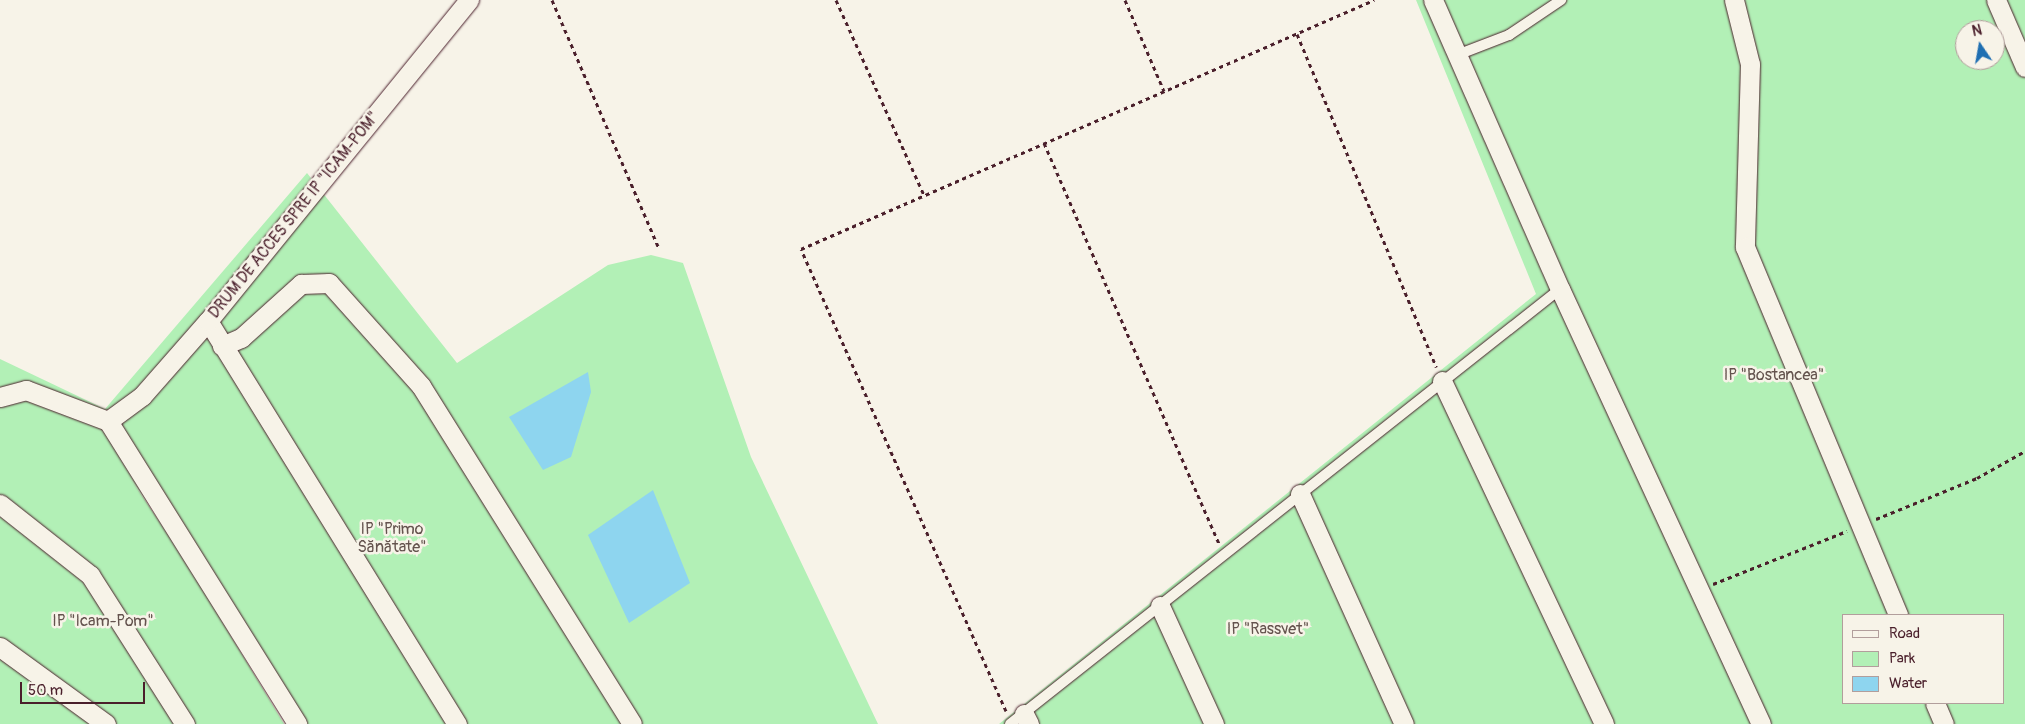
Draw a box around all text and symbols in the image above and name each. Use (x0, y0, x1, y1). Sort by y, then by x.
north arrow (1955, 20, 2005, 70)
text: N (1971, 22, 1983, 40)
street label: DRUM DE ACCES SPRE IP "ICAM-POM" (205, 108, 383, 322)
park label: IP "Bostancea" (1724, 365, 1824, 385)
park label: IP "Primo Sănătate" (357, 519, 427, 557)
park label: IP "Icam-Pom" (52, 611, 154, 631)
legend (1842, 614, 2005, 704)
park label: IP "Rassvet" (1227, 619, 1309, 639)
text: Road (1889, 624, 1920, 643)
text: Park (1889, 649, 1915, 668)
scale bar (22, 672, 148, 704)
text: Water (1889, 674, 1927, 693)
text: 50 m (28, 681, 63, 700)

